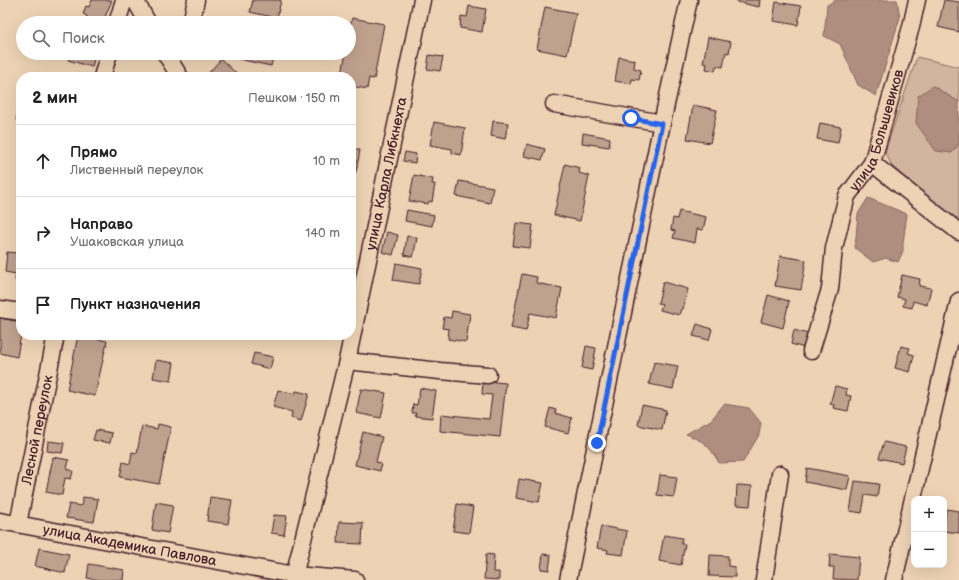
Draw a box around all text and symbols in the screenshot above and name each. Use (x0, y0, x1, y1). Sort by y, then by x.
search box (16, 16, 356, 60)
icon: search (30, 27, 52, 49)
text: Поиск (62, 29, 105, 48)
street label: улица Большевиков (846, 67, 908, 195)
text: 2 мин (32, 88, 78, 108)
text: Пешком · 150 m (248, 90, 340, 106)
street label: улица Карла Либкнехта (362, 95, 411, 252)
route start (622, 109, 640, 127)
text: Прямо (70, 143, 117, 162)
icon: ahead (32, 150, 54, 172)
text: 10 m (313, 153, 340, 169)
text: Лиственный переулок (70, 162, 203, 178)
text: Направо (70, 215, 133, 234)
icon: right (32, 222, 54, 244)
text: 140 m (305, 225, 340, 241)
text: Ушаковская улица (70, 234, 184, 250)
icon: arrive (32, 294, 54, 316)
text: Пункт назначения (70, 295, 201, 314)
street label: Лесной переулок (18, 373, 57, 487)
route end (588, 434, 606, 452)
map controls (911, 496, 947, 568)
button: + (911, 496, 947, 532)
street label: улица Академика Павлова (42, 521, 219, 570)
button: − (911, 532, 947, 568)

